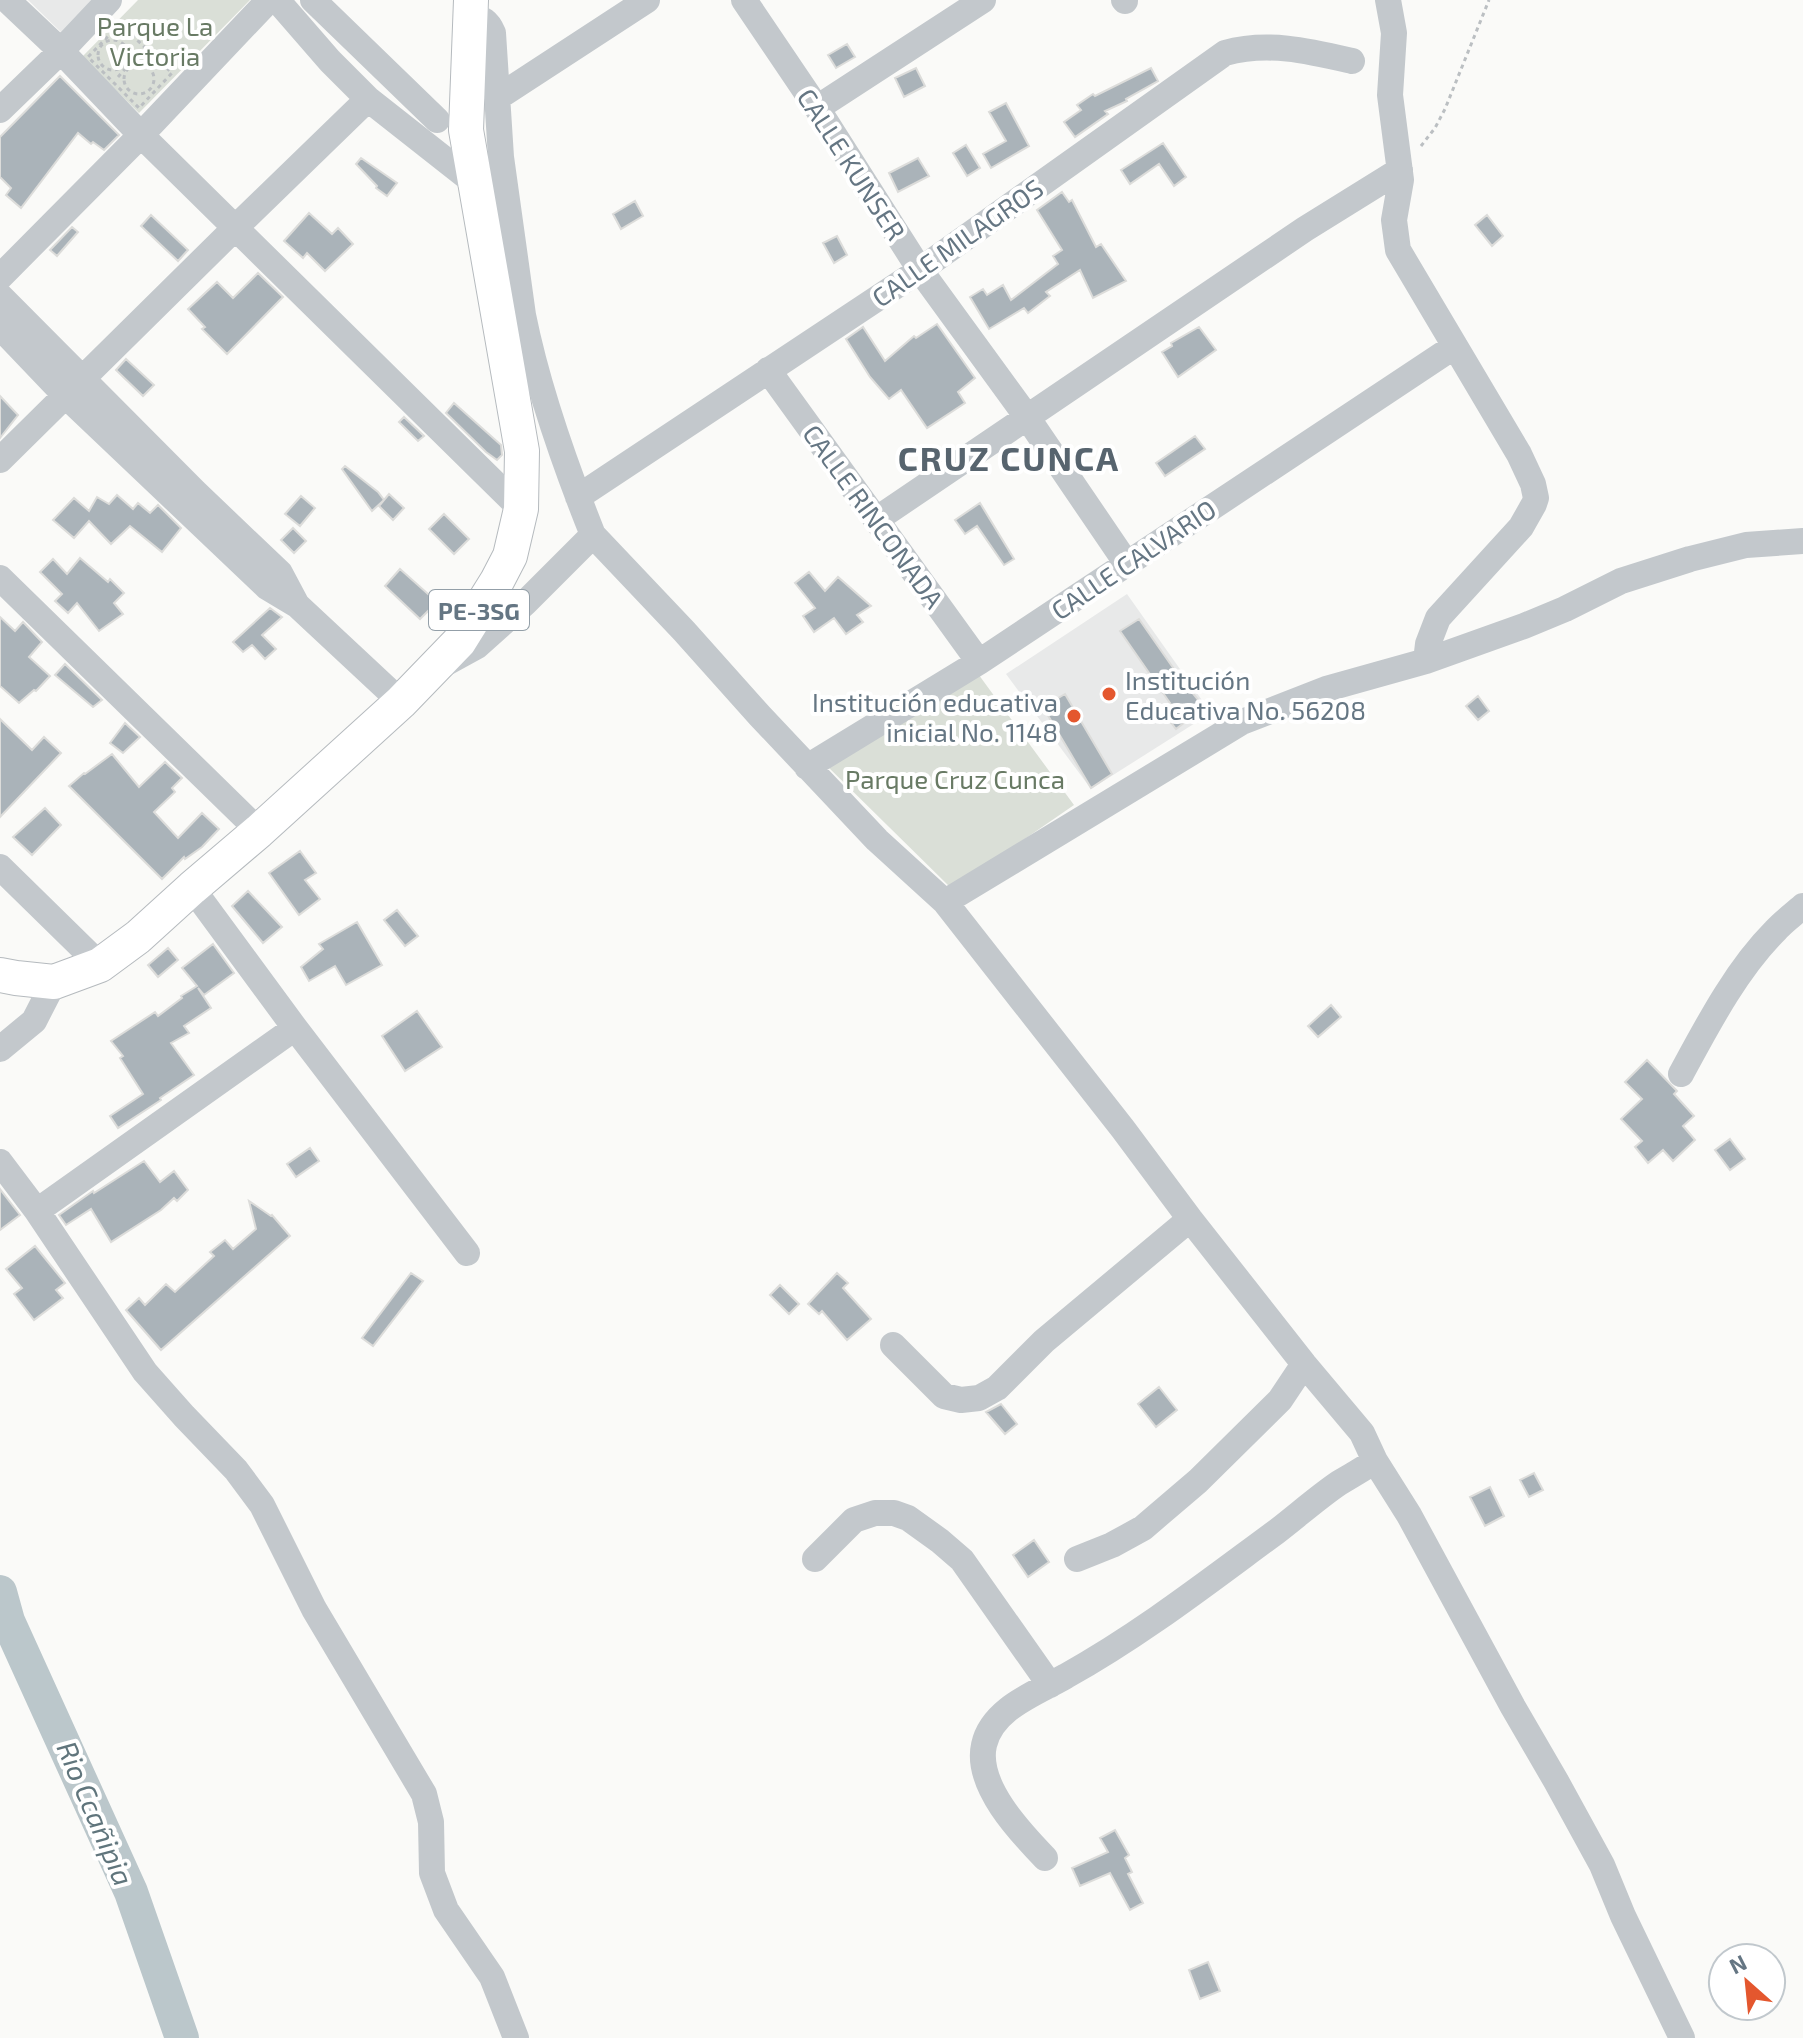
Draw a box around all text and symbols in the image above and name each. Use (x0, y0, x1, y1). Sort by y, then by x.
park label: Parque La Victoria (97, 10, 213, 71)
street label: CALLE KUNSER (792, 82, 912, 246)
street label: CALLE MILAGROS (866, 172, 1048, 312)
street label: CALLE RINCONADA (797, 418, 951, 614)
district label: CRUZ CUNCA (898, 437, 1120, 478)
street label: CALLE CALVARIO (1045, 493, 1221, 625)
road number: PE-3SG (429, 590, 529, 630)
place label: Institución Educativa No. 56208 (1125, 664, 1366, 725)
marker: Institución Educativa No. 56208 (1100, 685, 1118, 703)
place label: Institución educativa inicial No. 1148 (812, 686, 1058, 747)
marker: Institución educativa inicial No. 1148 (1065, 707, 1083, 725)
park label: Parque Cruz Cunca (845, 763, 1065, 794)
water label: Rio Ccañipia (50, 1736, 142, 1890)
north arrow (1707, 1942, 1787, 2022)
text: N (1724, 1948, 1750, 1978)

